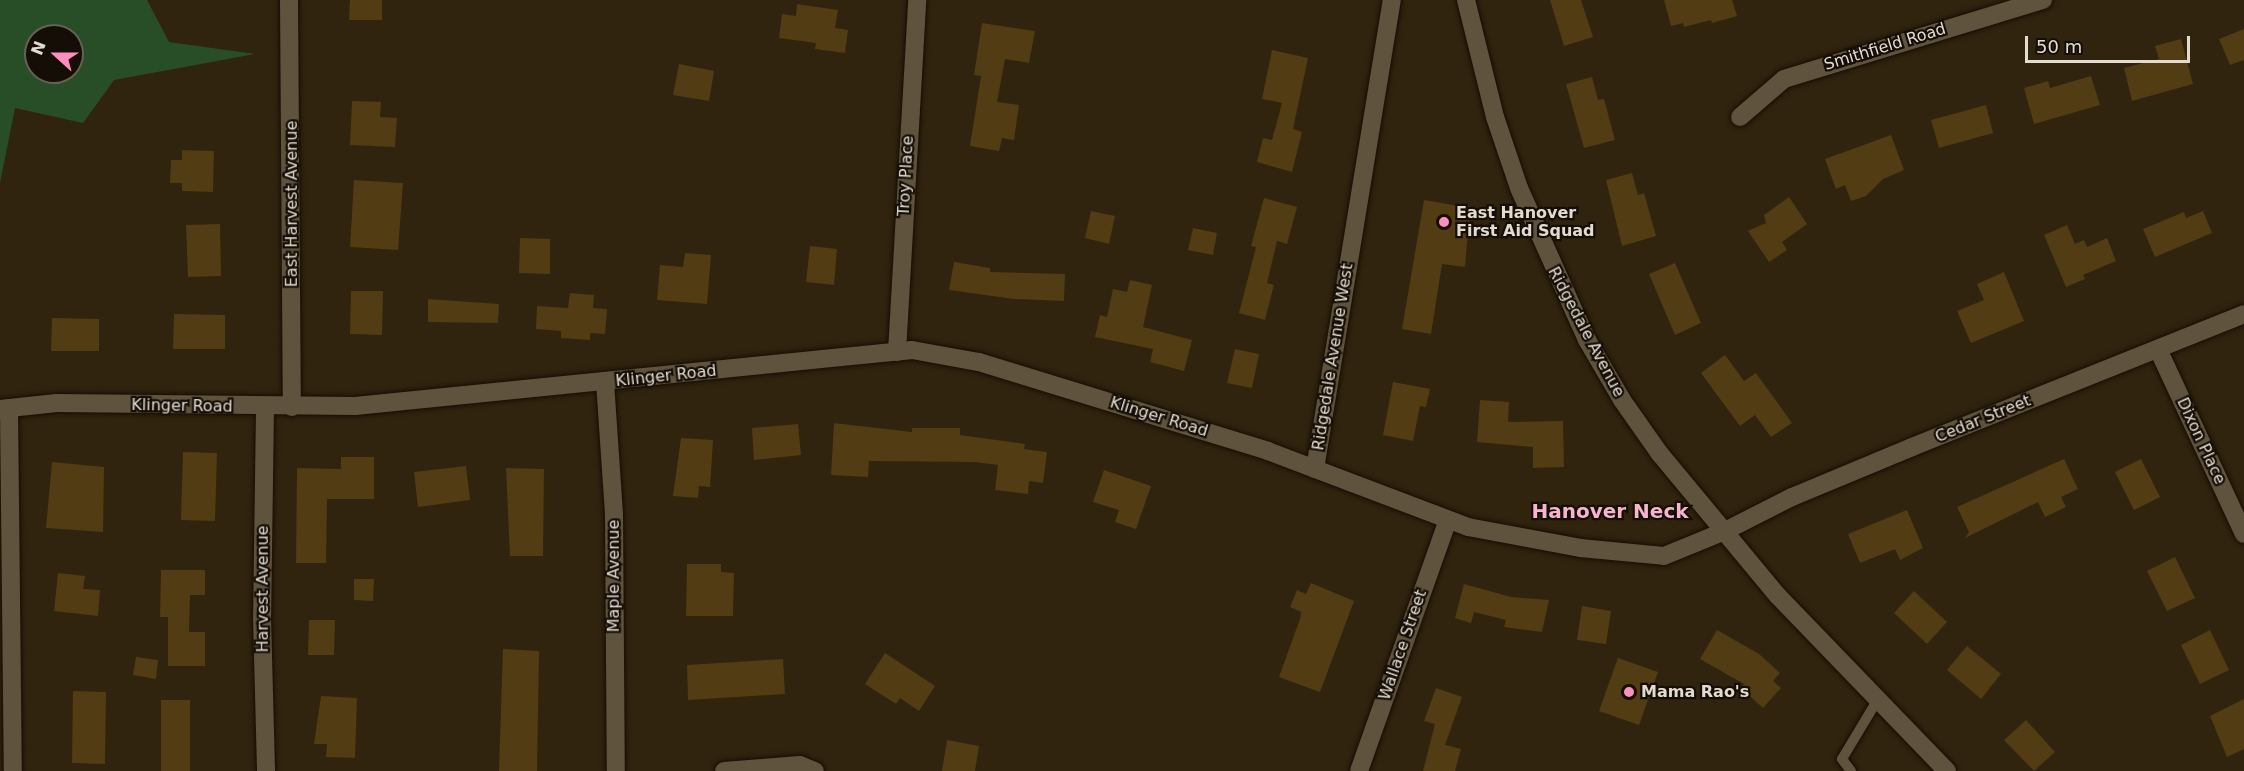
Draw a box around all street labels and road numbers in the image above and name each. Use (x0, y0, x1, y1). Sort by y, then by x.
street label: Smithfield Road (1822, 19, 1948, 75)
street label: East Harvest Avenue (282, 121, 302, 287)
street label: Troy Place (894, 135, 918, 217)
street label: Ridgedale Avenue West (1309, 262, 1357, 452)
street label: Ridgedale Avenue (1544, 264, 1628, 400)
street label: Klinger Road (615, 361, 717, 391)
street label: Cedar Street (1932, 391, 2034, 447)
street label: Klinger Road (1108, 393, 1210, 441)
street label: Dixon Place (2173, 395, 2229, 487)
street label: Klinger Road (131, 396, 233, 416)
street label: Maple Avenue (604, 520, 624, 632)
street label: Harvest Avenue (253, 526, 273, 652)
street label: Wallace Street (1375, 587, 1431, 703)

